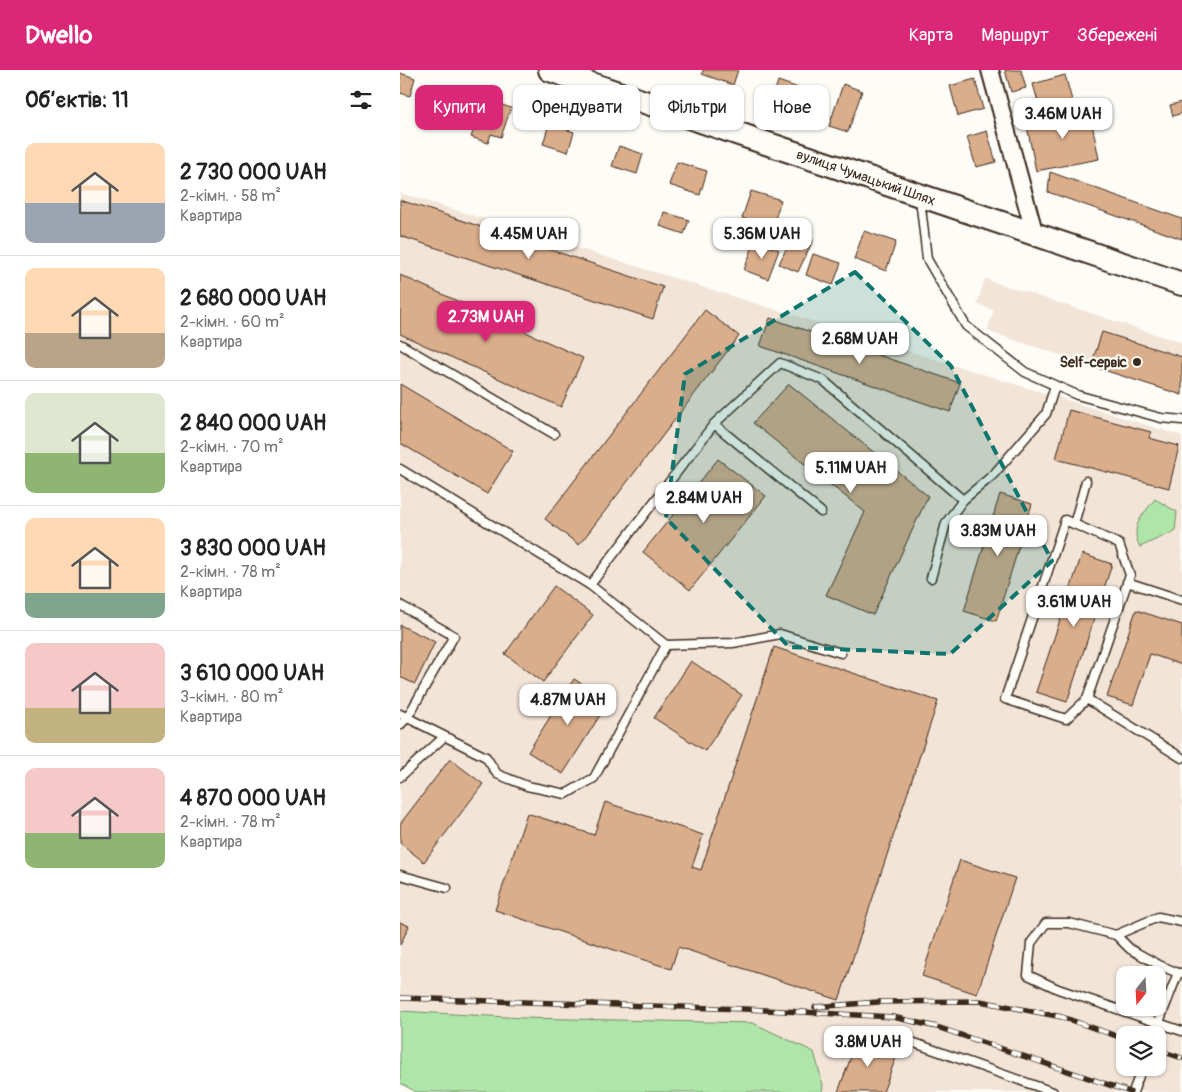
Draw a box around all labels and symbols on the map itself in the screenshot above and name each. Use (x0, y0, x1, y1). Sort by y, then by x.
pin: 3.46M UAH (1006, 98, 1120, 140)
street label: вулиця Чумацький Шлях (794, 146, 938, 209)
pin: 4.45M UAH (472, 218, 586, 260)
pin: 5.36M UAH (705, 218, 819, 260)
pin: 2.73M UAH (429, 300, 543, 343)
pin: 2.68M UAH (803, 322, 917, 365)
place label: Self-сервіс (1060, 354, 1127, 371)
marker: Self-сервіс (1131, 356, 1143, 368)
pin: 5.11M UAH (794, 452, 908, 494)
pin: 2.84M UAH (647, 482, 761, 524)
pin: 3.83M UAH (941, 514, 1055, 557)
pin: 3.61M UAH (1017, 586, 1131, 628)
pin: 4.87M UAH (511, 684, 625, 726)
north arrow (1116, 966, 1166, 1016)
pin: 3.8M UAH (816, 1026, 920, 1068)

